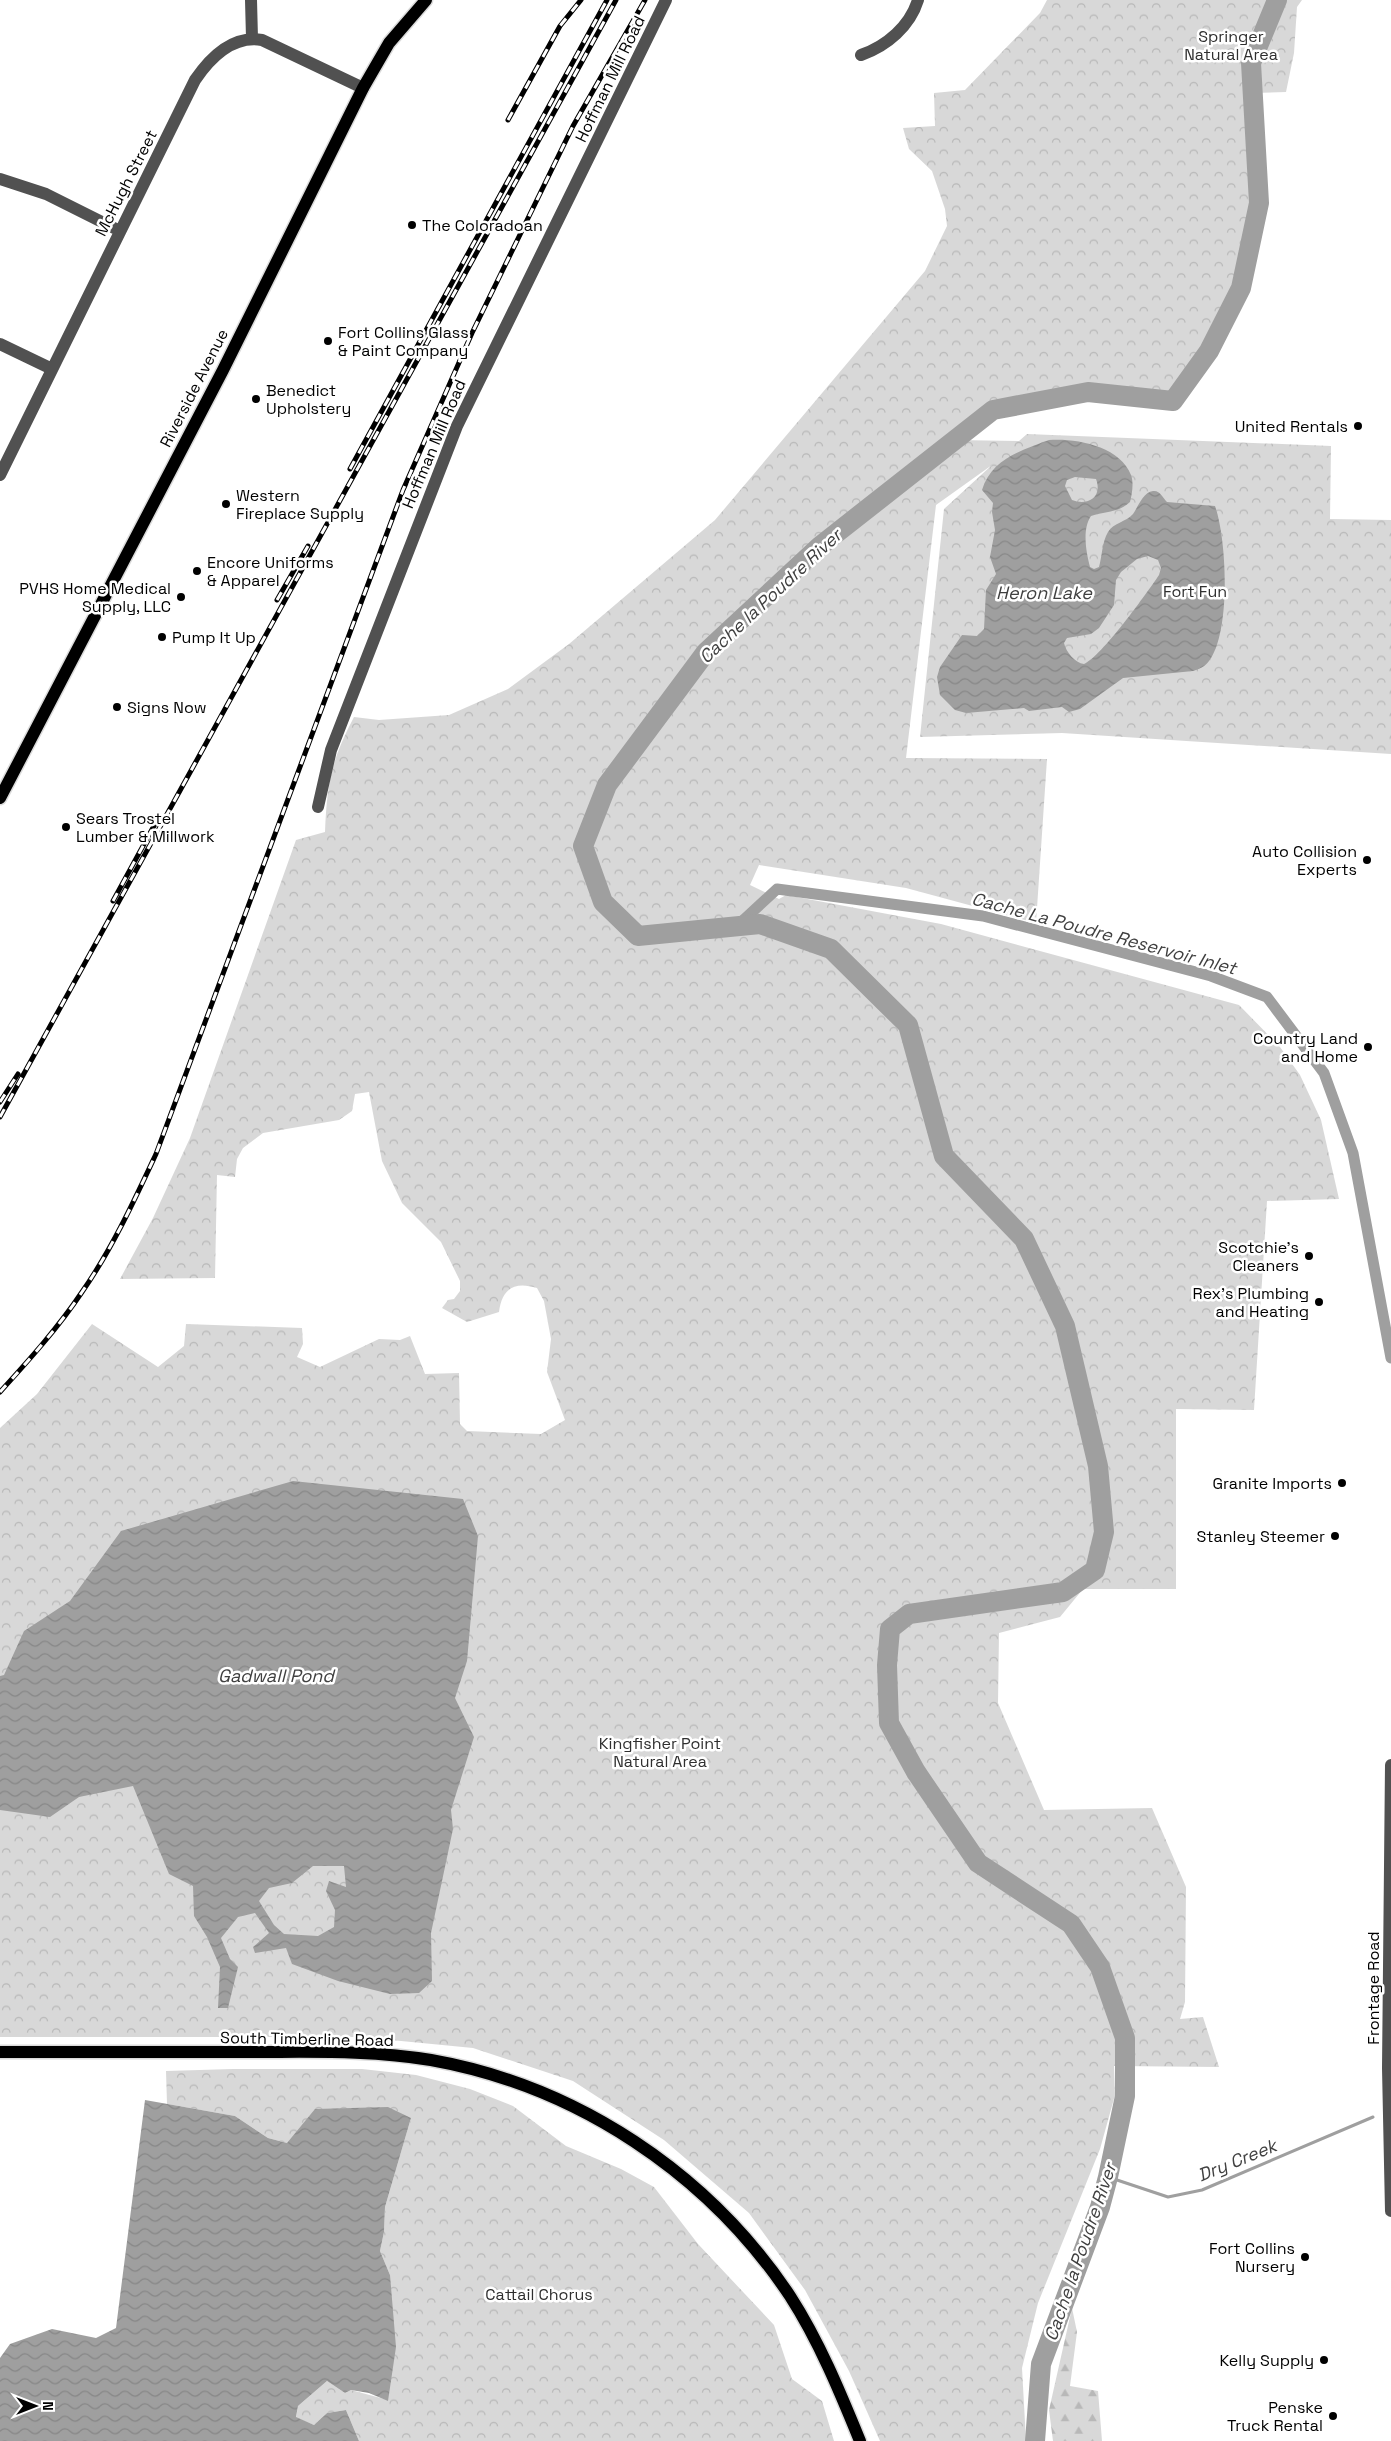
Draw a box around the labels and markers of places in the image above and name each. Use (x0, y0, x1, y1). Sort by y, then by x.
place label: The Coloradoan (422, 215, 543, 236)
marker: The Coloradoan (406, 219, 418, 231)
place label: Fort Collins Glass & Paint Company (338, 322, 469, 361)
marker: Fort Collins Glass & Paint Company (322, 335, 334, 347)
place label: Benedict Upholstery (266, 380, 351, 419)
marker: Benedict Upholstery (250, 393, 262, 405)
place label: United Rentals (1235, 416, 1348, 437)
marker: United Rentals (1352, 420, 1364, 432)
place label: Western Fireplace Supply (236, 485, 364, 524)
marker: Western Fireplace Supply (220, 498, 232, 510)
place label: Encore Uniforms & Apparel (207, 552, 334, 591)
marker: Encore Uniforms & Apparel (191, 565, 203, 577)
place label: PVHS Home Medical Supply, LLC (19, 578, 171, 617)
marker: PVHS Home Medical Supply, LLC (175, 591, 187, 603)
place label: Pump It Up (172, 627, 256, 648)
marker: Pump It Up (156, 631, 168, 643)
place label: Signs Now (127, 697, 207, 718)
marker: Signs Now (111, 701, 123, 713)
place label: Sears Trostel Lumber & Millwork (76, 808, 215, 847)
marker: Sears Trostel Lumber & Millwork (60, 821, 72, 833)
place label: Auto Collision Experts (1252, 841, 1357, 880)
marker: Auto Collision Experts (1361, 854, 1373, 866)
place label: Country Land and Home (1253, 1028, 1358, 1067)
marker: Country Land and Home (1362, 1041, 1374, 1053)
place label: Scotchie's Cleaners (1218, 1237, 1299, 1276)
marker: Scotchie's Cleaners (1303, 1250, 1315, 1262)
place label: Rex's Plumbing and Heating (1193, 1283, 1309, 1322)
marker: Rex's Plumbing and Heating (1313, 1296, 1325, 1308)
place label: Granite Imports (1212, 1473, 1332, 1494)
marker: Granite Imports (1336, 1477, 1348, 1489)
place label: Stanley Steemer (1196, 1526, 1325, 1547)
marker: Stanley Steemer (1329, 1530, 1341, 1542)
place label: Fort Collins Nursery (1209, 2238, 1295, 2277)
marker: Fort Collins Nursery (1299, 2251, 1311, 2263)
place label: Kelly Supply (1219, 2350, 1314, 2371)
marker: Kelly Supply (1318, 2354, 1330, 2366)
place label: Penske Truck Rental (1227, 2397, 1323, 2436)
marker: Penske Truck Rental (1327, 2410, 1339, 2422)

